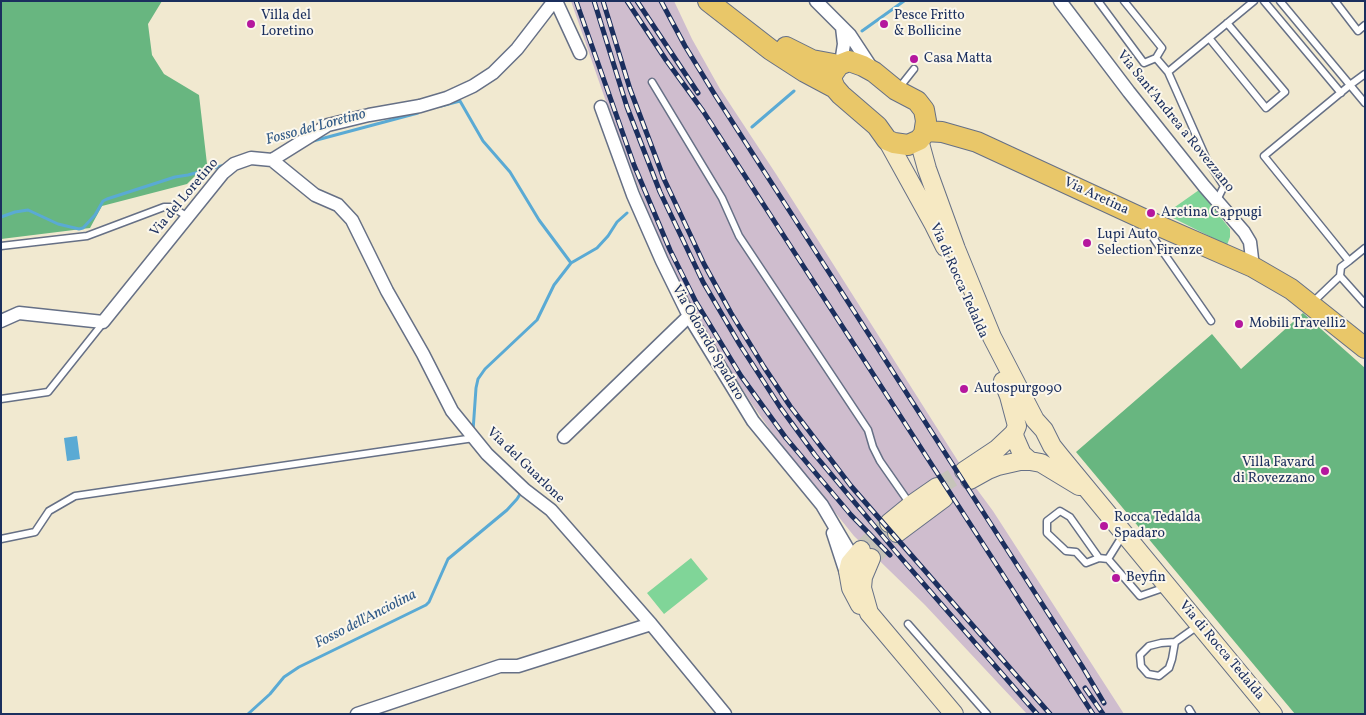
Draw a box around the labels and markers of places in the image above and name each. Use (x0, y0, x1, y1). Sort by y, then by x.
place label: Villa del Loretino (261, 8, 314, 40)
place label: Pesce Fritto & Bollicine (894, 8, 965, 40)
marker: Villa del Loretino (245, 18, 257, 30)
marker: Pesce Fritto & Bollicine (878, 18, 890, 30)
place label: Casa Matta (924, 51, 992, 67)
marker: Casa Matta (908, 53, 920, 65)
place label: Aretina Cappugi (1161, 205, 1262, 221)
marker: Aretina Cappugi (1145, 207, 1157, 219)
place label: Lupi Auto Selection Firenze (1097, 227, 1202, 260)
marker: Lupi Auto Selection Firenze (1081, 237, 1093, 249)
place label: Mobili Travelli2 (1249, 316, 1346, 332)
marker: Mobili Travelli2 (1233, 318, 1245, 330)
place label: Autospurgo90 (974, 381, 1062, 397)
marker: Autospurgo90 (958, 383, 970, 395)
place label: Villa Favard di Rovezzano (1233, 455, 1315, 488)
marker: Villa Favard di Rovezzano (1319, 465, 1331, 477)
place label: Rocca Tedalda Spadaro (1114, 510, 1201, 542)
marker: Rocca Tedalda Spadaro (1098, 520, 1110, 532)
place label: Beyfin (1126, 570, 1166, 586)
marker: Beyfin (1110, 572, 1122, 584)

